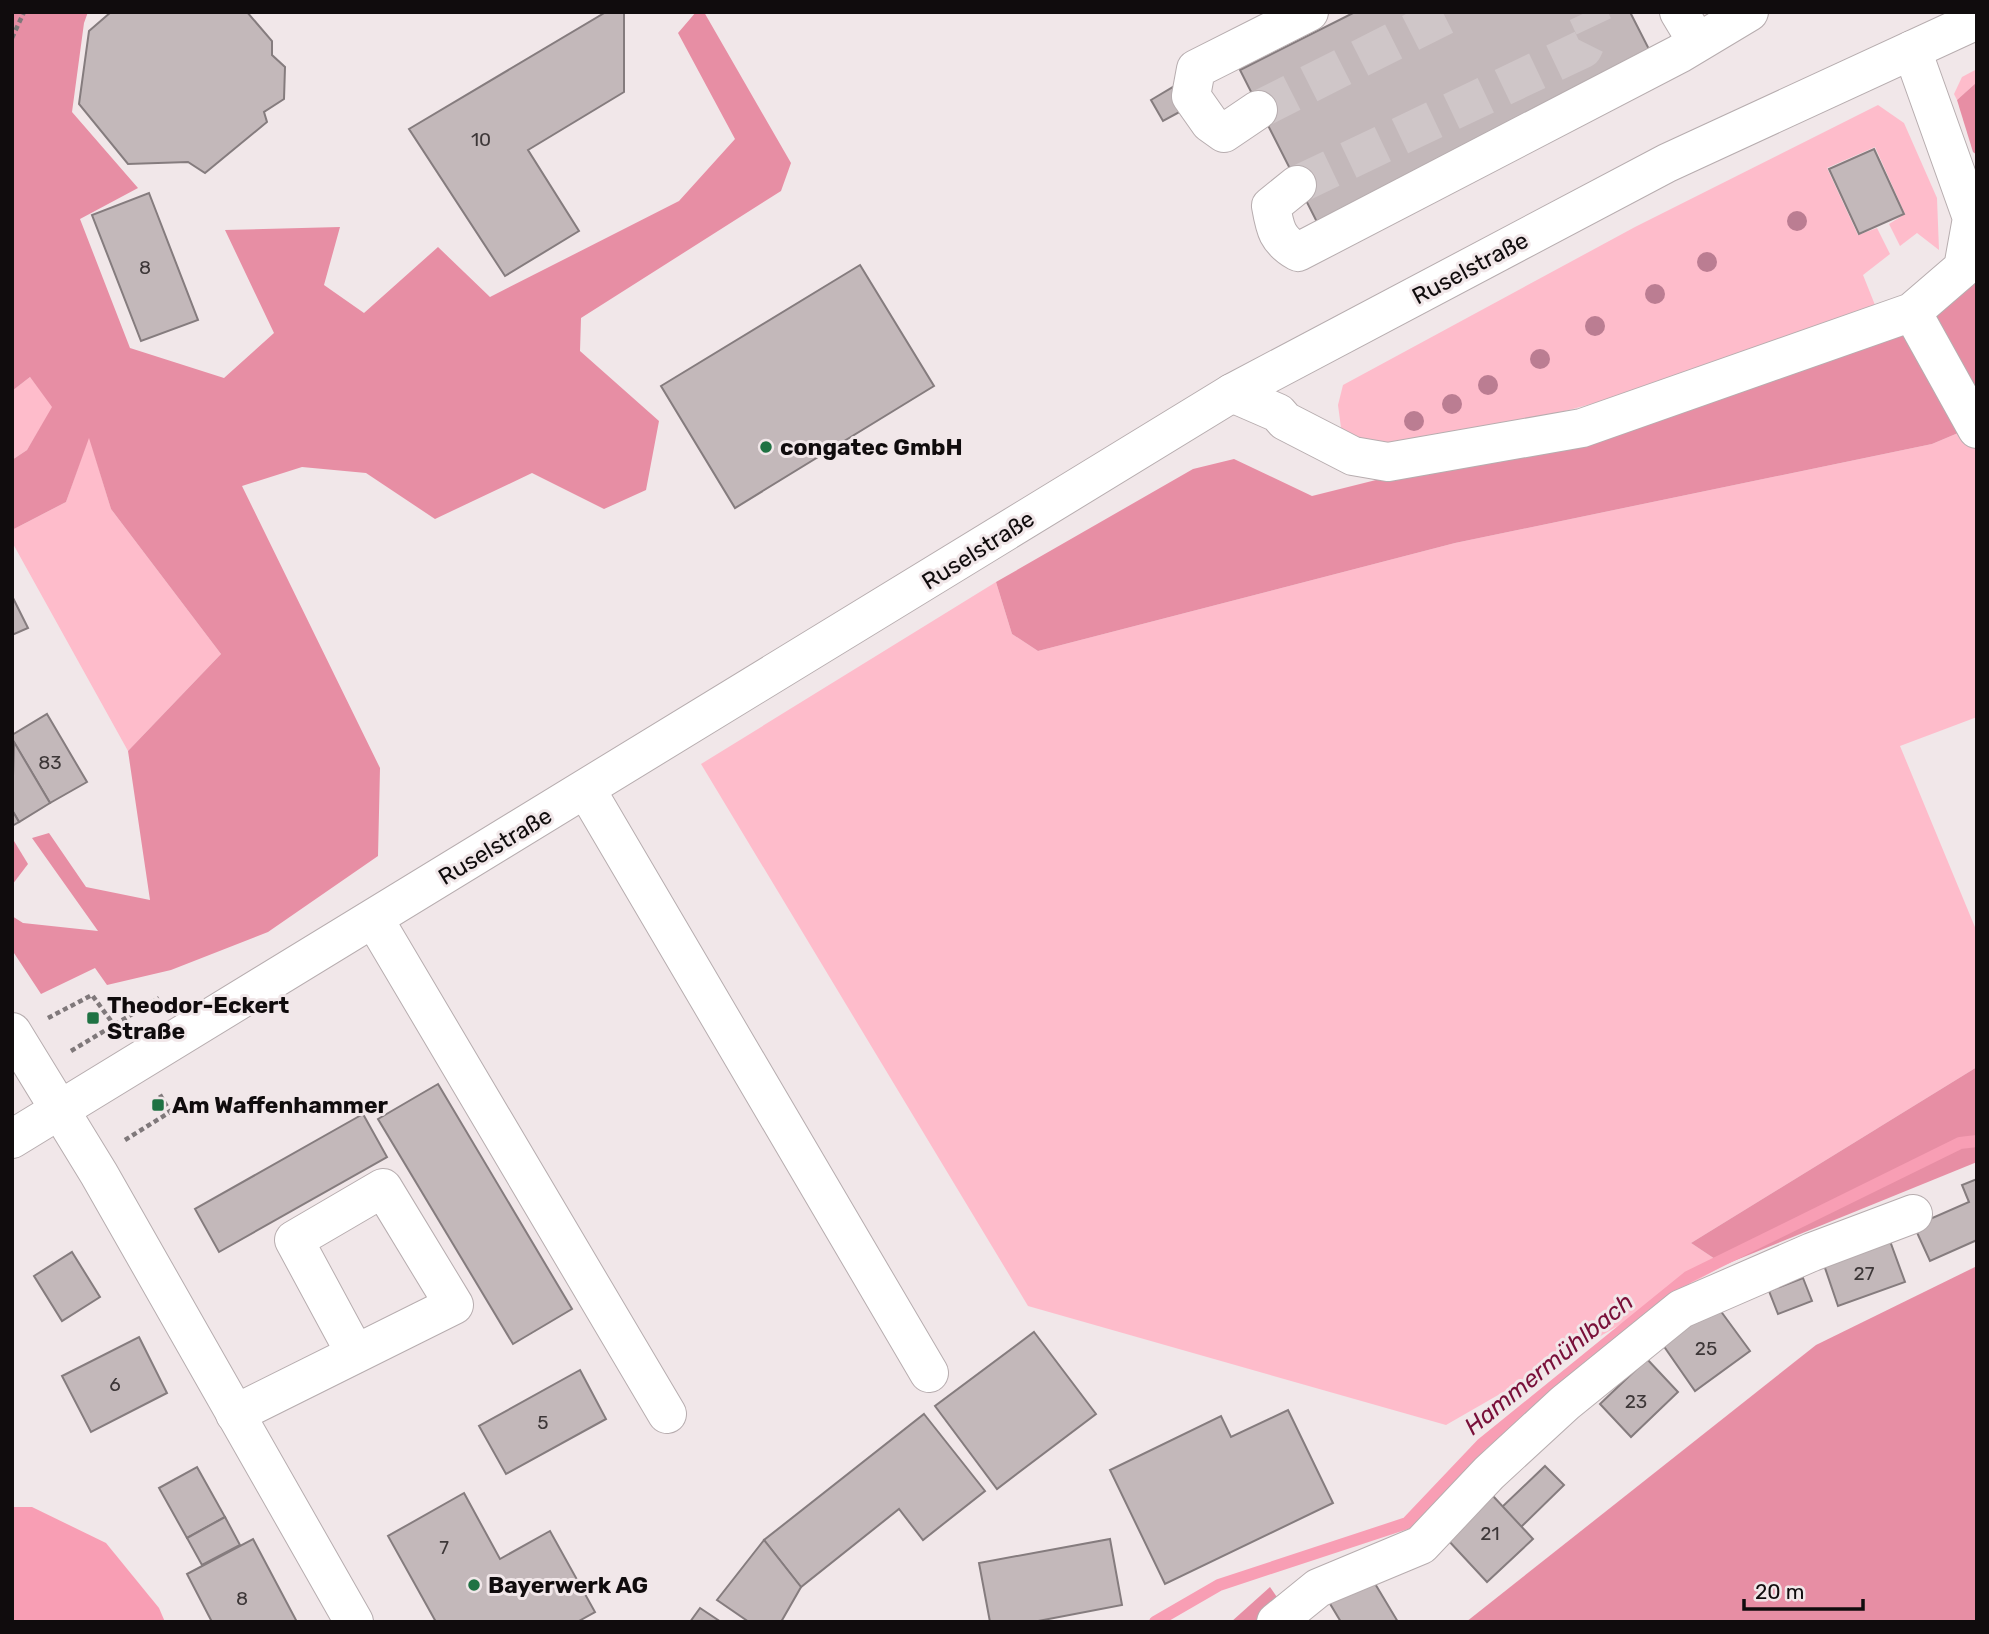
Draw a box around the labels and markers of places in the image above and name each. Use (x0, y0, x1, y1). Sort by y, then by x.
place label: congatec GmbH (780, 433, 963, 461)
marker: congatec GmbH (758, 439, 774, 455)
place label: Theodor-Eckert Straße (107, 991, 290, 1045)
marker: Theodor-Eckert Straße (85, 1010, 101, 1026)
place label: Am Waffenhammer (172, 1091, 389, 1119)
marker: Am Waffenhammer (150, 1097, 166, 1113)
place label: Bayerwerk AG (488, 1571, 648, 1599)
marker: Bayerwerk AG (466, 1577, 482, 1593)

